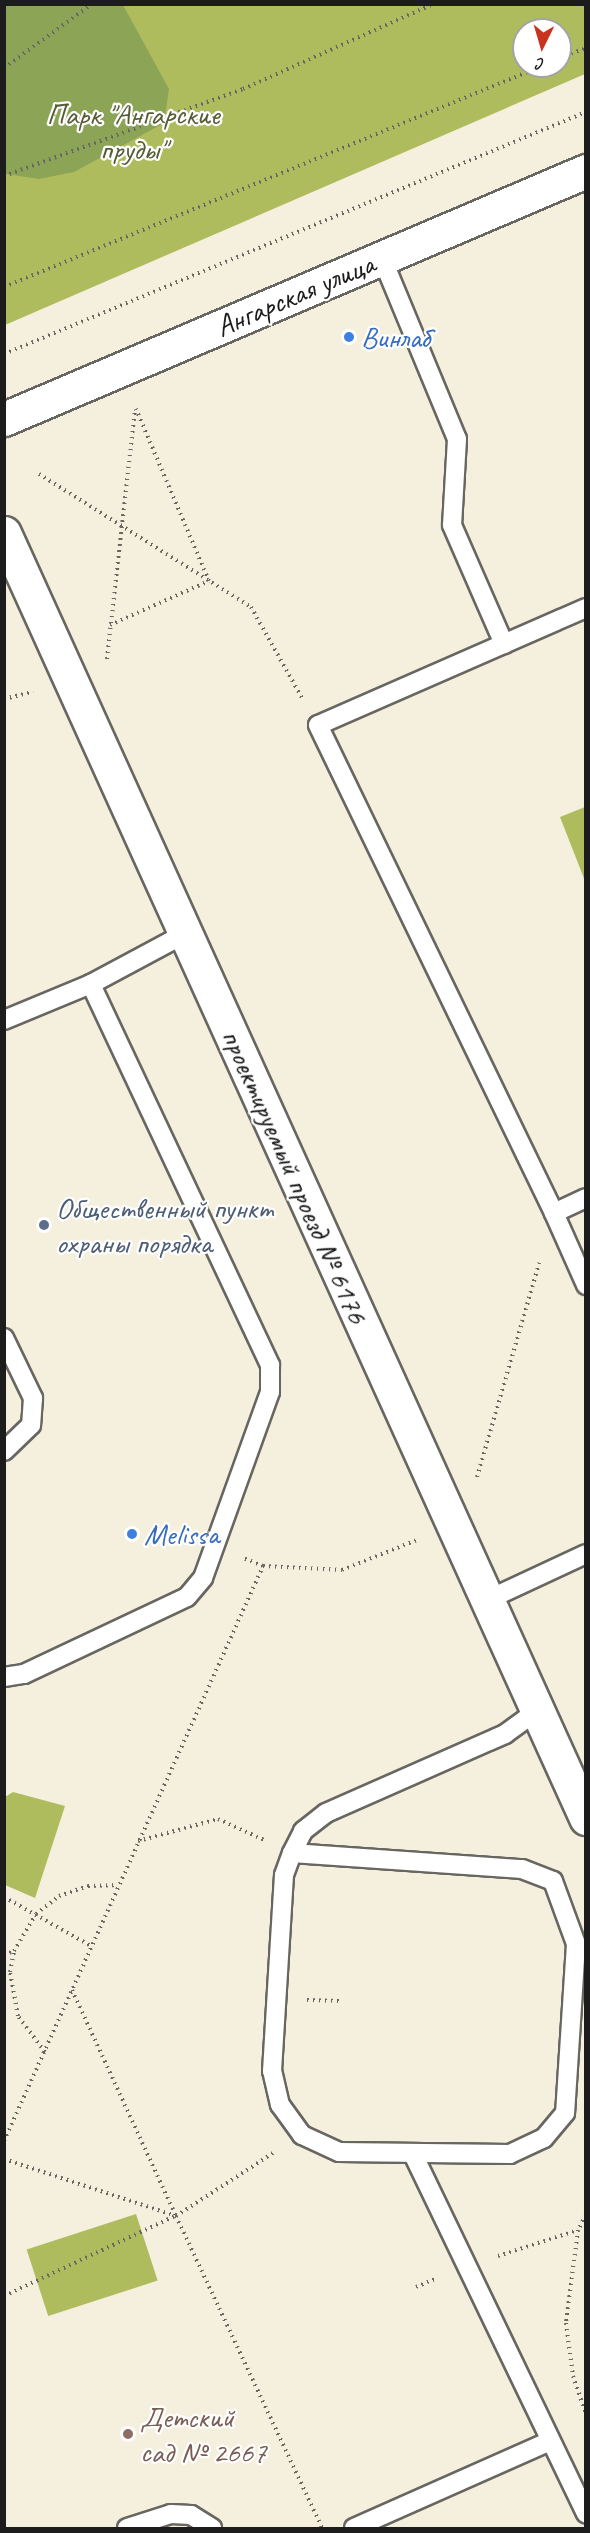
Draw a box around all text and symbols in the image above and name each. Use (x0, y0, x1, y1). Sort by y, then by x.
north arrow (512, 18, 572, 78)
text: С (536, 54, 545, 74)
park label: Парк "Ангарские пруды" (47, 96, 219, 166)
street label: Ангарская улица (210, 245, 380, 345)
place label: Винлаб (361, 319, 429, 355)
marker: Винлаб (342, 330, 356, 344)
street label: проектируемый проезд № 6176 (214, 1023, 376, 1329)
place label: Общественный пункт охраны порядка (56, 1190, 272, 1260)
marker: Общественный пункт охраны порядка (37, 1218, 51, 1232)
place label: Melissa (144, 1516, 219, 1552)
marker: Melissa (125, 1527, 139, 1541)
place label: Детский сад № 2667 (140, 2399, 267, 2470)
marker: Детский сад № 2667 (121, 2427, 135, 2441)

